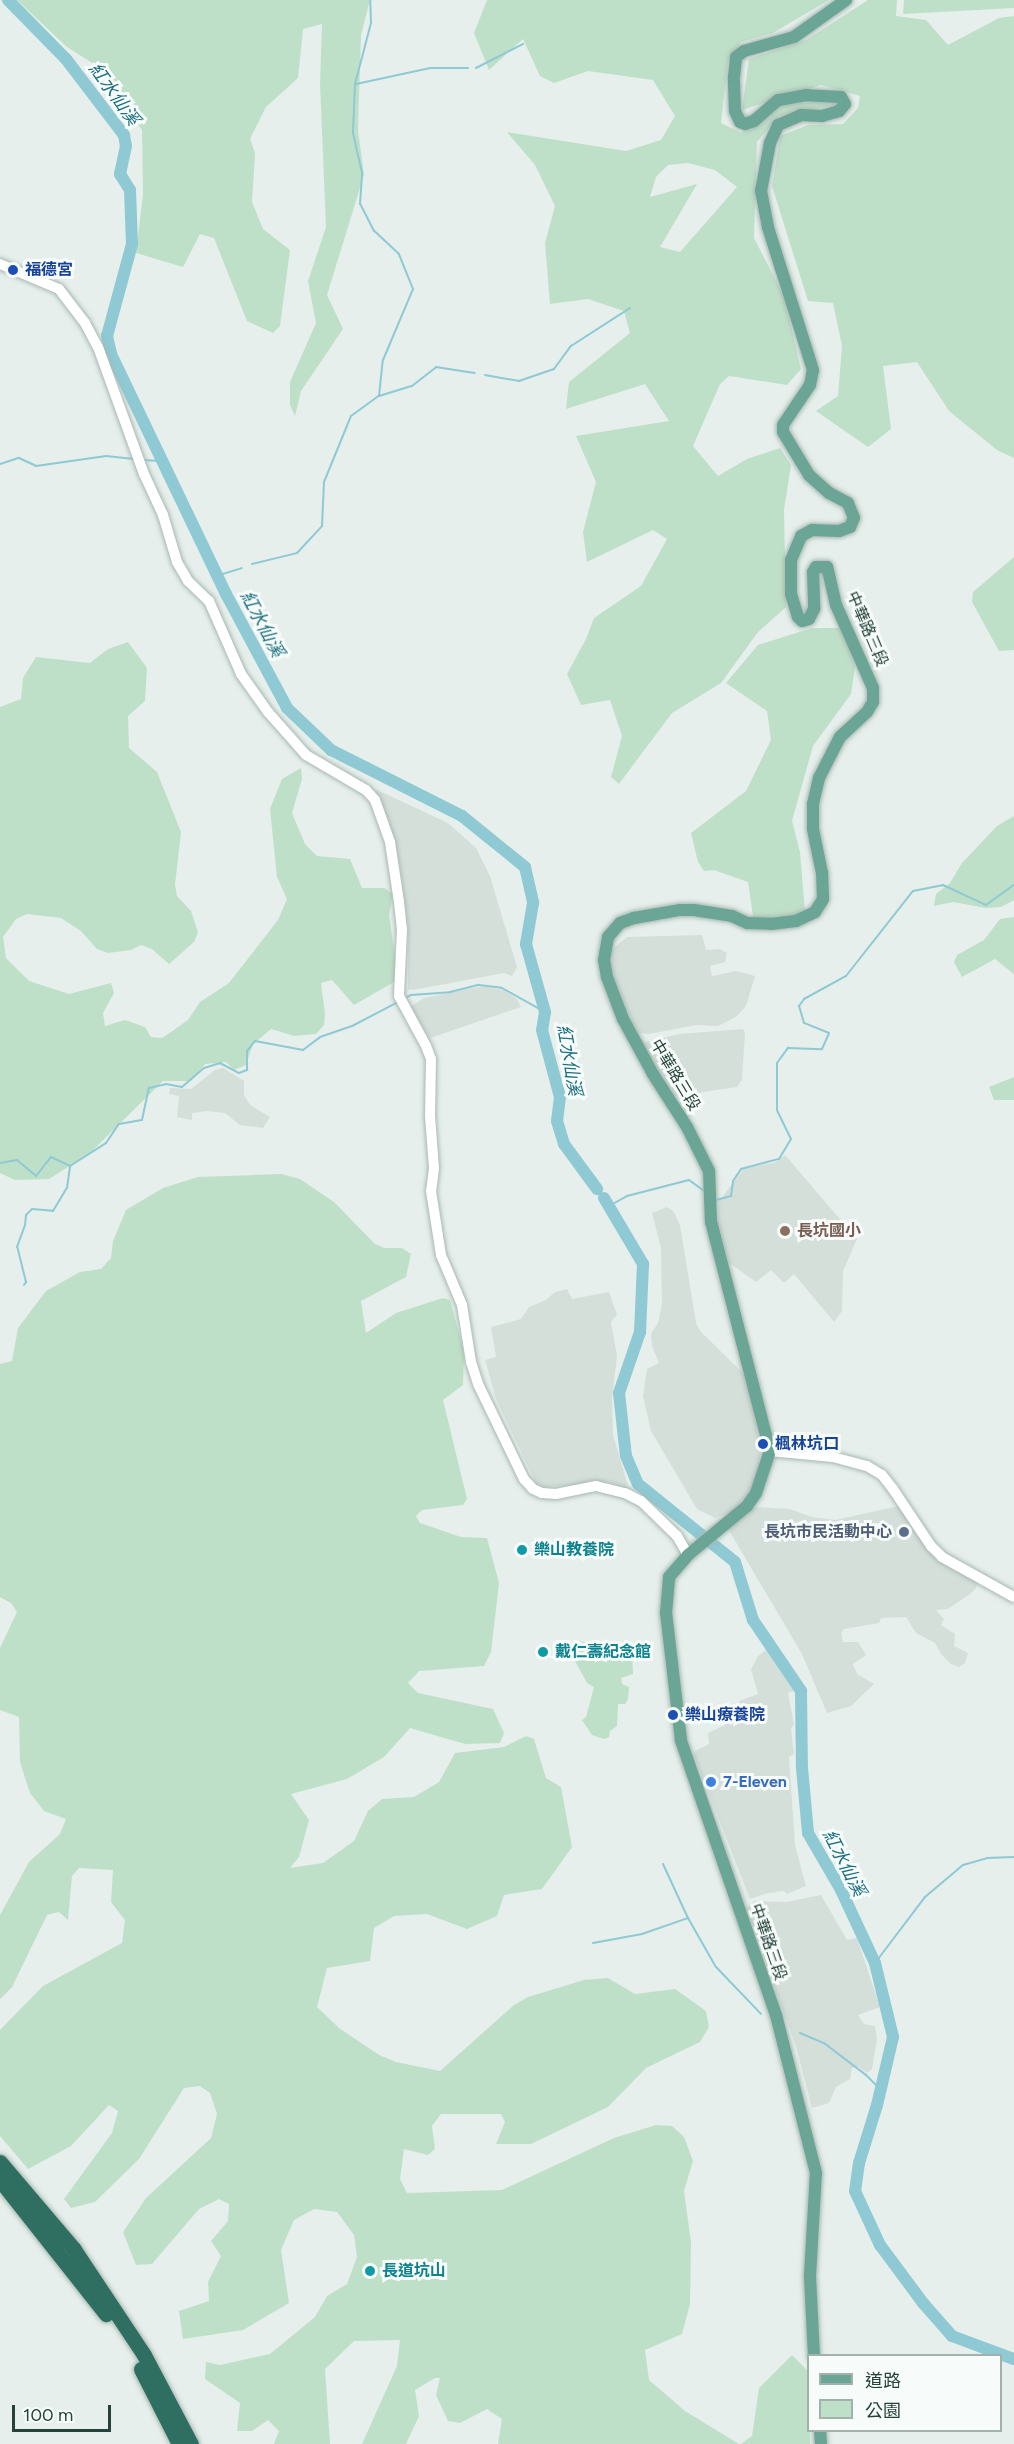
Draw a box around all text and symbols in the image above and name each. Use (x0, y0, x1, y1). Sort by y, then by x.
water label: 紅水仙溪 (84, 59, 144, 129)
place label: 福德宮 (25, 260, 73, 280)
marker: 福德宮 (6, 263, 20, 277)
water label: 紅水仙溪 (236, 587, 288, 661)
street label: 中華路三段 (843, 588, 891, 670)
water label: 紅水仙溪 (552, 1023, 586, 1097)
street label: 中華路三段 (646, 1036, 704, 1114)
place label: 長坑國小 (797, 1221, 861, 1241)
marker: 長坑國小 (778, 1224, 792, 1238)
place label: 楓林坑口 (775, 1434, 839, 1454)
marker: 楓林坑口 (756, 1437, 770, 1451)
place label: 長坑市民活動中心 (764, 1522, 892, 1542)
marker: 長坑市民活動中心 (897, 1525, 911, 1539)
place label: 樂山教養院 (534, 1540, 614, 1560)
marker: 樂山教養院 (515, 1543, 529, 1557)
place label: 戴仁壽紀念館 (555, 1642, 651, 1662)
marker: 戴仁壽紀念館 (536, 1645, 550, 1659)
place label: 樂山療養院 (685, 1705, 765, 1725)
marker: 樂山療養院 (666, 1708, 680, 1722)
place label: 7-Eleven (723, 1772, 787, 1792)
marker: 7-Eleven (704, 1775, 718, 1789)
water label: 紅水仙溪 (818, 1826, 870, 1900)
street label: 中華路三段 (746, 1901, 790, 1983)
place label: 長道坑山 (382, 2261, 446, 2281)
marker: 長道坑山 (363, 2264, 377, 2278)
legend (807, 2354, 1002, 2432)
text: 道路 (865, 2370, 901, 2392)
scale bar (15, 2393, 114, 2431)
text: 公園 (865, 2400, 901, 2422)
text: 100 m (23, 2404, 73, 2426)

